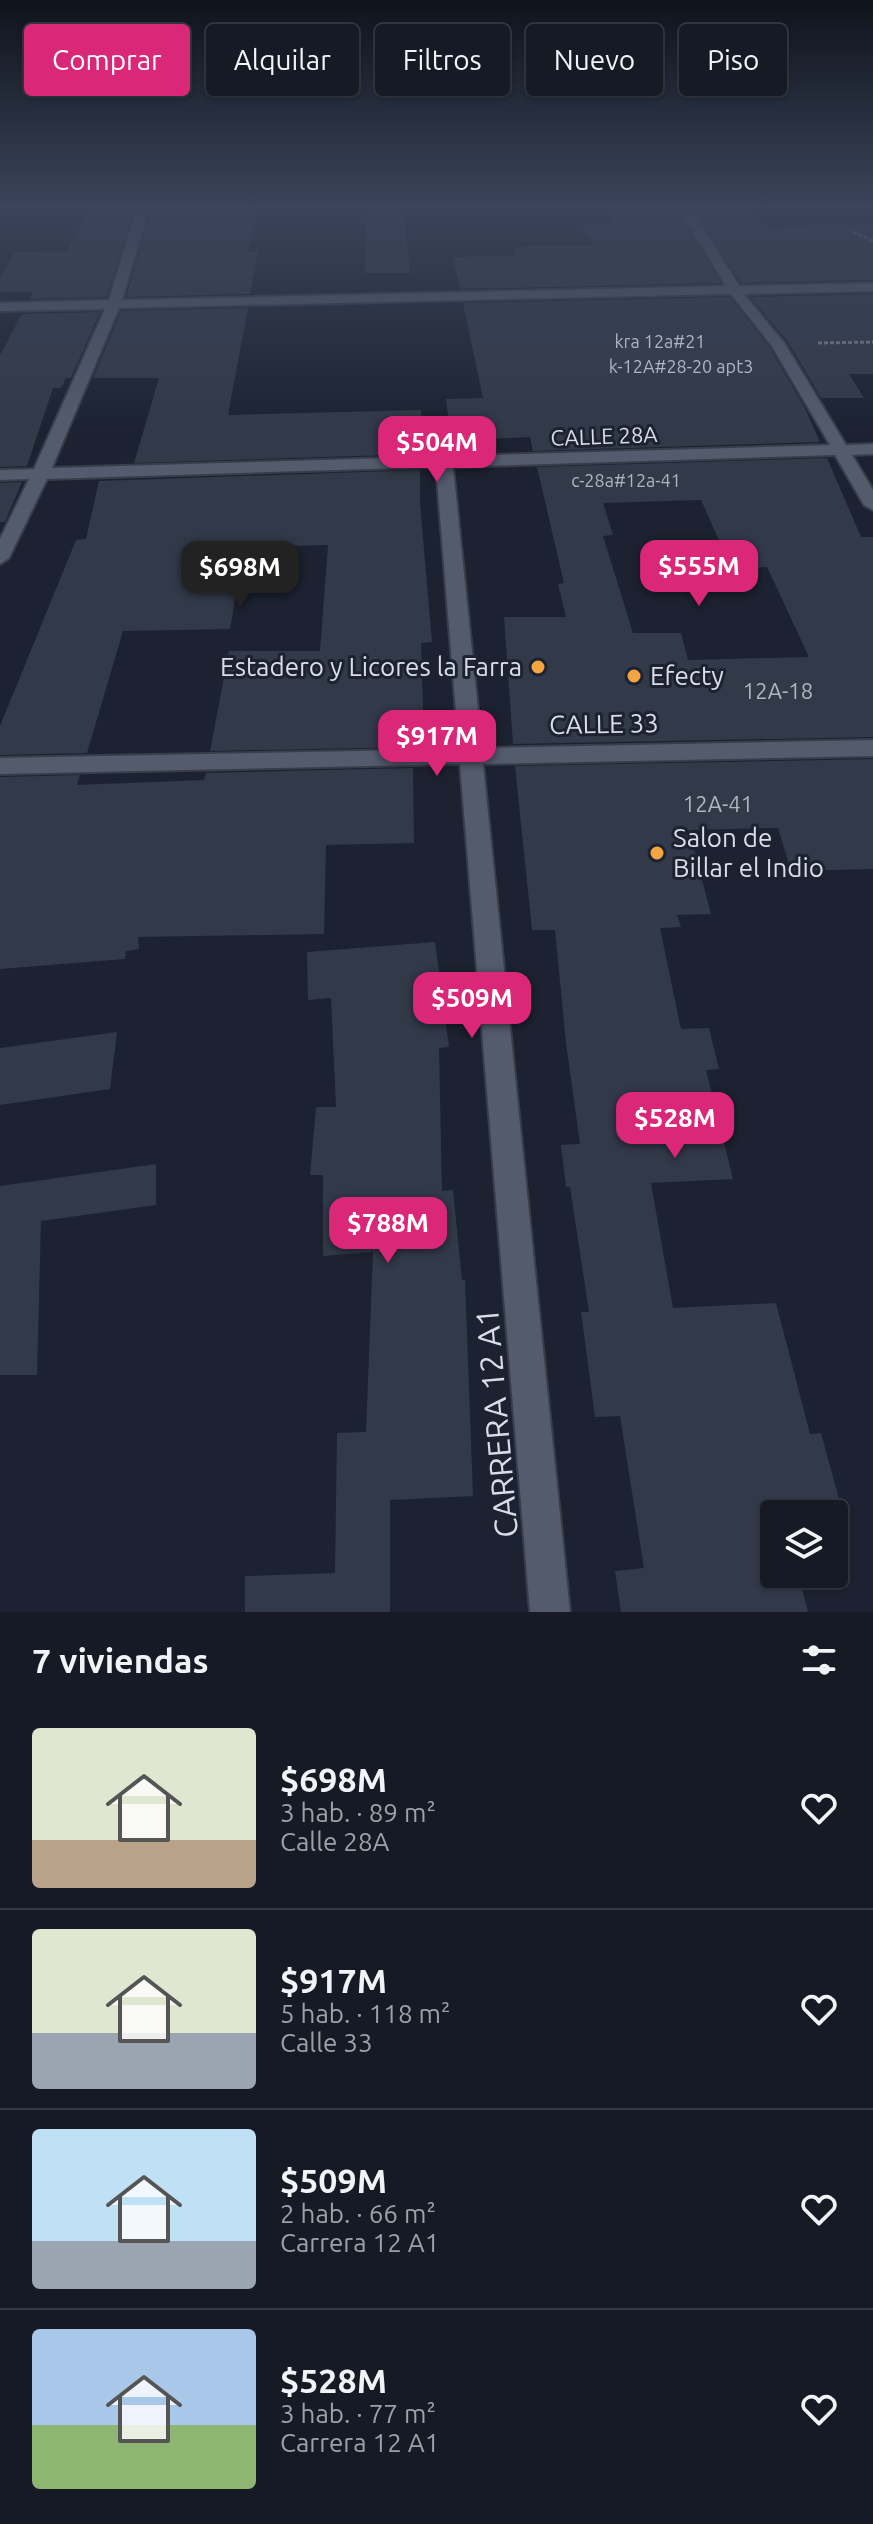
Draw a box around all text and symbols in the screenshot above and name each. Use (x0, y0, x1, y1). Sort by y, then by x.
chip: Comprar (24, 24, 190, 96)
chip: Alquilar (206, 24, 359, 96)
chip: Filtros (375, 24, 510, 96)
chip: Nuevo (526, 24, 663, 96)
chip: Piso (679, 24, 787, 96)
house number: kra 12a#21 (615, 331, 705, 351)
house number: k-12A#28-20 apt3 (609, 356, 753, 376)
pin: $504M (381, 416, 493, 484)
street label: CALLE 28A (550, 421, 659, 450)
text: $504M (396, 427, 478, 456)
house number: c-28a#12a-41 (571, 470, 681, 490)
pin: $555M (643, 540, 755, 608)
pin: $698M (184, 541, 296, 609)
text: $555M (658, 551, 740, 580)
text: $698M (199, 552, 281, 581)
place label: Estadero y Licores la Farra (220, 652, 522, 681)
marker: Estadero y Licores la Farra (529, 658, 547, 676)
place label: Efecty (650, 661, 724, 690)
marker: Efecty (625, 667, 643, 685)
house number: 12A-18 (743, 678, 813, 703)
street label: CALLE 33 (549, 708, 659, 739)
pin: $917M (381, 710, 493, 778)
text: $917M (396, 721, 478, 750)
house number: 12A-41 (683, 791, 753, 816)
place label: Salon de Billar el Indio (673, 823, 824, 882)
marker: Salon de Billar el Indio (648, 844, 666, 862)
pin: $509M (416, 972, 528, 1040)
text: $509M (431, 983, 513, 1012)
pin: $528M (619, 1092, 731, 1160)
text: $528M (634, 1103, 716, 1132)
pin: $788M (332, 1197, 444, 1265)
text: $788M (347, 1208, 429, 1237)
street label: CARRERA 12 A1 (468, 1307, 524, 1539)
map controls (760, 1500, 848, 1588)
button: layers (760, 1500, 848, 1588)
icon: filters (797, 1638, 841, 1682)
text: 7 viviendas (32, 1641, 208, 1679)
icon: home (96, 1760, 192, 1856)
text: $698M (280, 1760, 387, 1798)
icon: heart (797, 1786, 841, 1830)
text: 3 hab. · 89 m² (280, 1798, 436, 1827)
text: Calle 28A (280, 1827, 390, 1856)
icon: home (96, 1961, 192, 2057)
text: $917M (280, 1961, 387, 1999)
icon: heart (797, 1987, 841, 2031)
text: 5 hab. · 118 m² (280, 1999, 450, 2028)
text: Calle 33 (280, 2028, 373, 2057)
icon: home (96, 2161, 192, 2257)
text: $509M (280, 2161, 387, 2199)
icon: heart (797, 2187, 841, 2231)
text: 2 hab. · 66 m² (280, 2199, 436, 2228)
text: Carrera 12 A1 (280, 2228, 439, 2257)
icon: home (96, 2361, 192, 2457)
text: $528M (280, 2361, 387, 2399)
icon: heart (797, 2387, 841, 2431)
text: 3 hab. · 77 m² (280, 2399, 436, 2428)
text: Carrera 12 A1 (280, 2428, 439, 2457)

